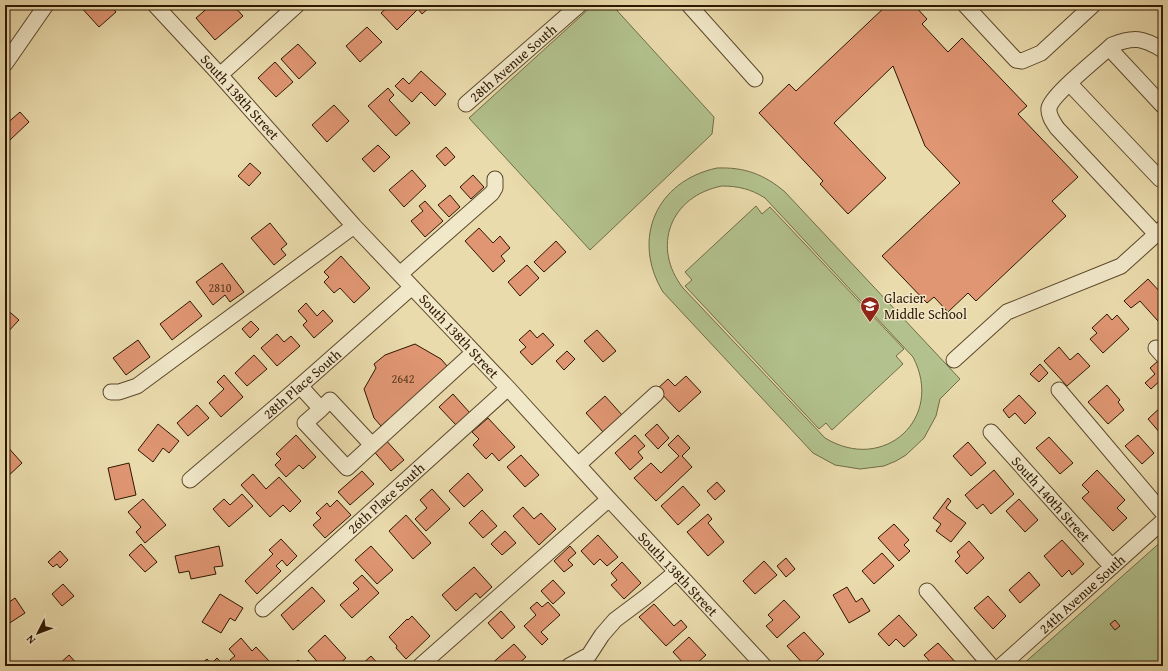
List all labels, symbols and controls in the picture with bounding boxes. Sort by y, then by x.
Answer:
street label: 28th Avenue South [465,19,561,107]
street label: South 138th Street [196,50,284,144]
house number: 2810 [208,279,232,296]
place label: Glacier Middle School [884,288,967,324]
street label: South 138th Street [415,289,504,383]
school or university icon: Glacier Middle School [859,295,881,323]
street label: 28th Place South [259,344,346,424]
house number: 2642 [391,370,415,387]
street label: South 140th Street [1007,452,1095,546]
street label: 26th Place South [343,458,429,538]
street label: South 138th Street [634,527,723,621]
street label: 24th Avenue South [1034,550,1130,638]
north arrow [18,613,58,653]
text: N [22,631,39,648]

